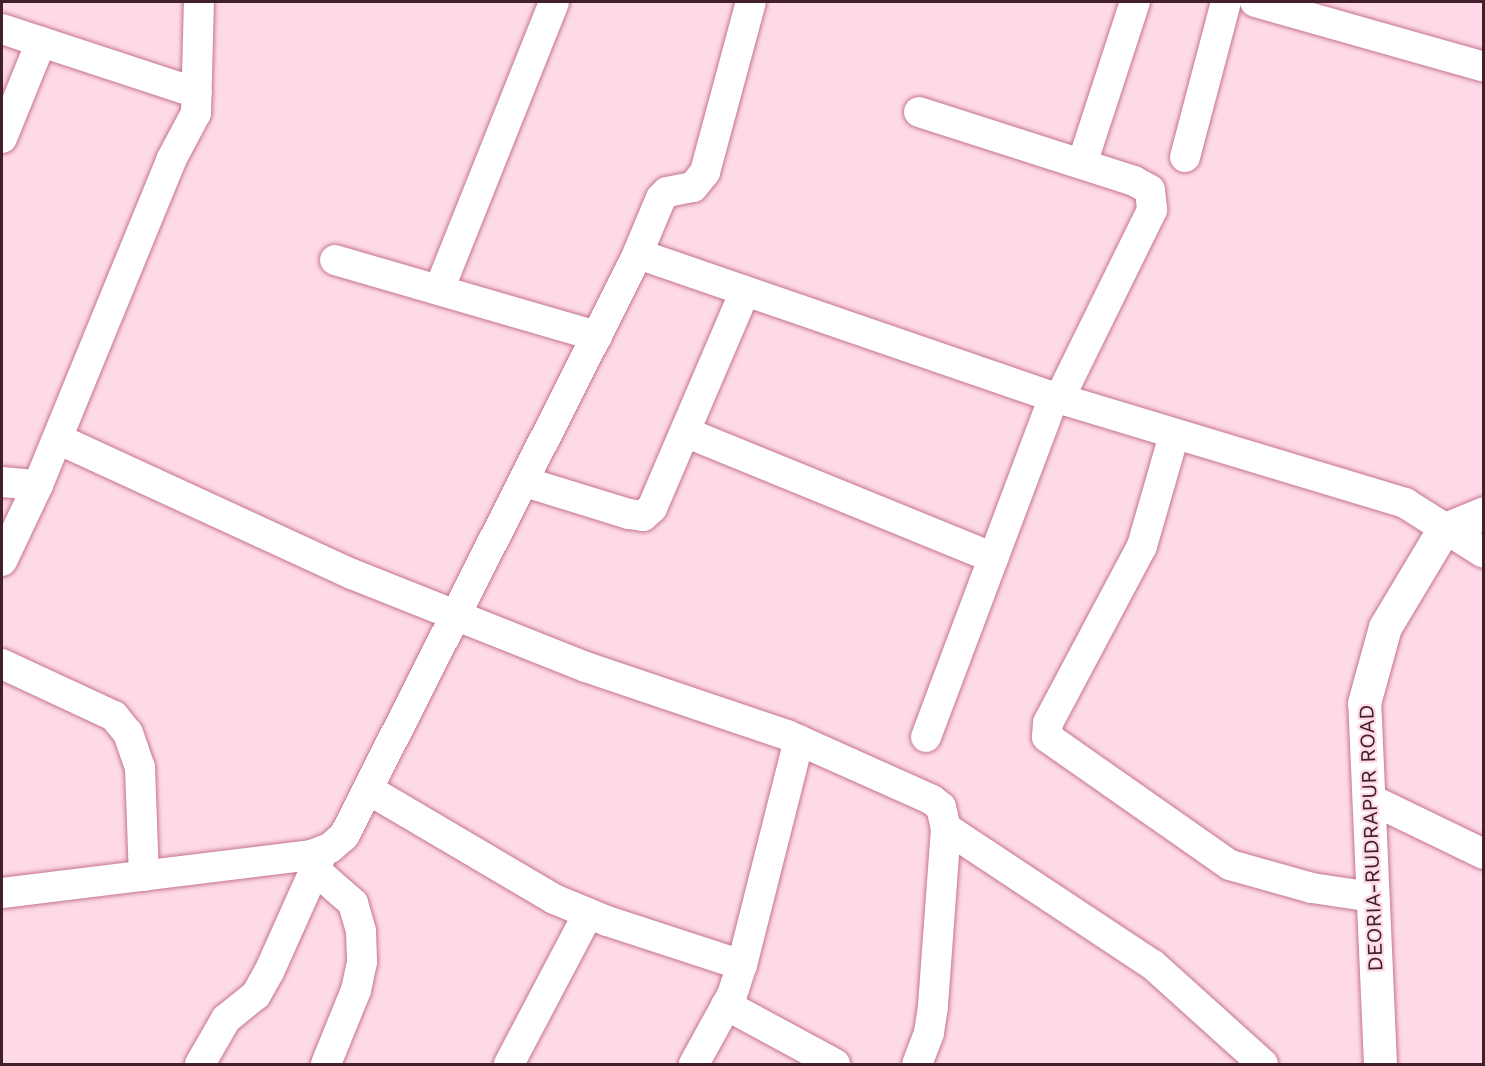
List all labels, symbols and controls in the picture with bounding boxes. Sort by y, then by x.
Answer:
street label: DEORIA-RUDRAPUR ROAD [1354,704,1388,972]

